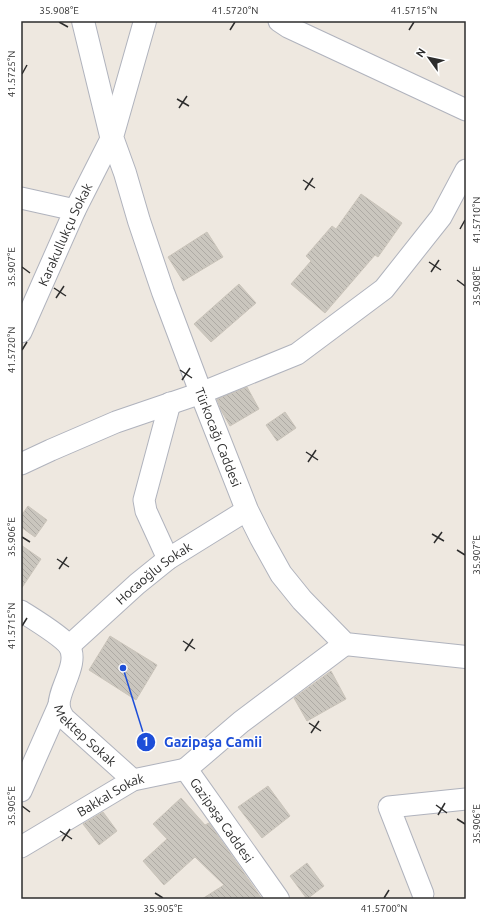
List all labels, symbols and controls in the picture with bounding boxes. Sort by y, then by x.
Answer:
text: 35.908°E [39,5,79,16]
text: 41.5720°N [212,5,258,16]
text: 41.5715°N [391,5,437,16]
north arrow [409,38,449,78]
text: N [413,46,428,59]
text: 41.5725°N [6,51,17,97]
street label: Karakullukçu Sokak [35,180,95,288]
text: 41.5710°N [471,197,482,243]
text: 35.907°E [6,247,17,287]
text: 35.908°E [471,266,482,306]
text: 41.5720°N [6,327,17,373]
street label: Türkocağı Caddesi [193,385,244,489]
text: 35.906°E [6,517,17,557]
text: 35.907°E [471,535,482,575]
street label: Hocaoğlu Sokak [113,539,195,607]
text: 41.5715°N [6,603,17,649]
street label: Mektep Sokak [52,703,119,769]
callout: Gazipaşa Camii [136,729,270,755]
text: Gazipaşa Camii [164,734,262,751]
text: 1 [143,735,149,748]
street label: Bakkal Sokak [74,771,146,819]
street label: Gazipaşa Caddesi [188,775,256,865]
text: 35.905°E [6,786,17,826]
text: 35.906°E [471,804,482,844]
text: 35.905°E [143,903,183,914]
text: 41.5700°N [361,903,407,914]

